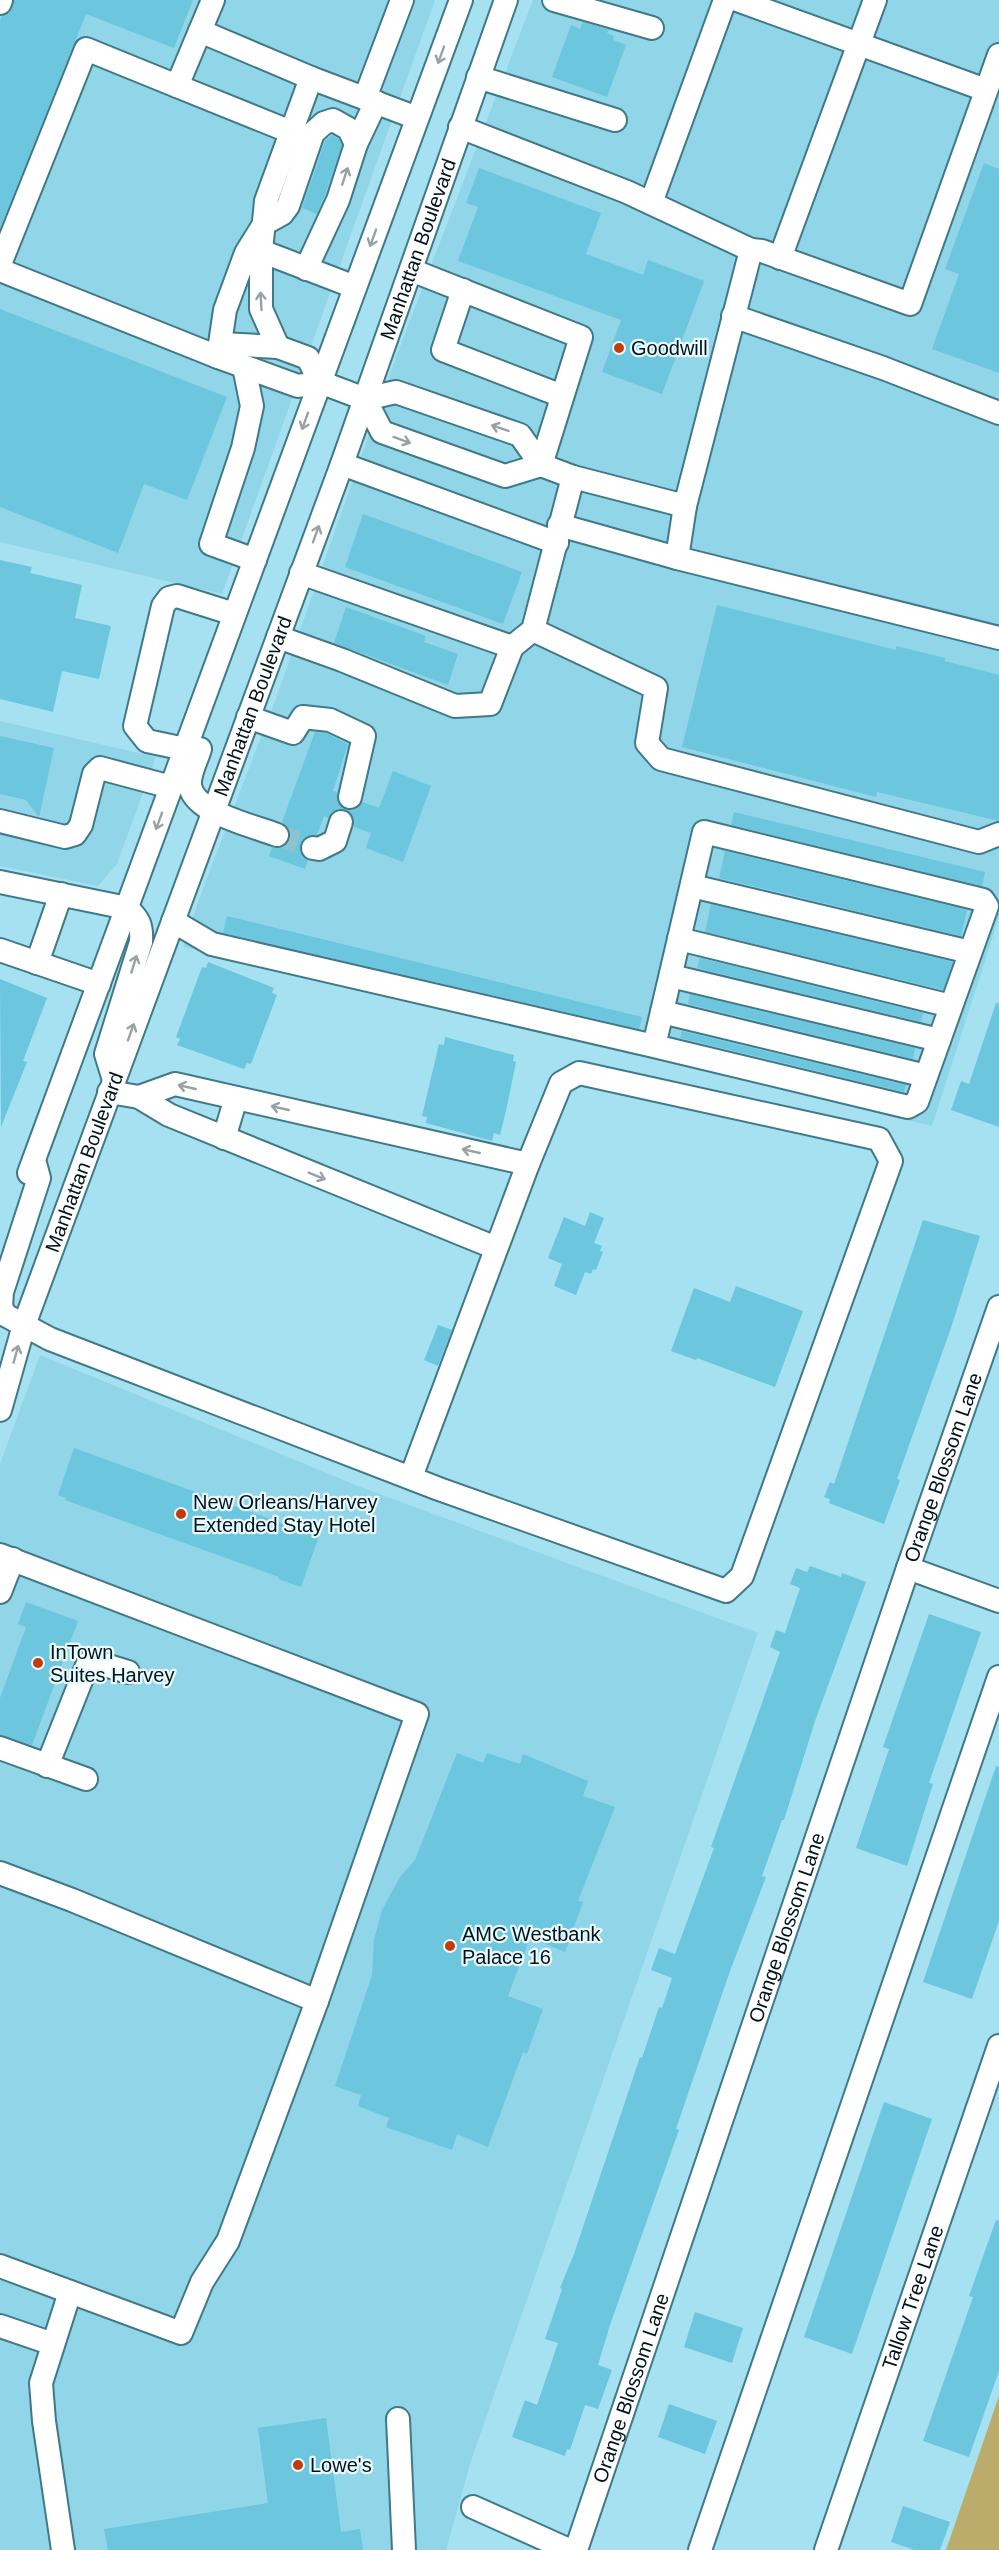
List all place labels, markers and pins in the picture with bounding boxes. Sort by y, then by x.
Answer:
place label: Goodwill [631,337,708,359]
marker: Goodwill [612,341,626,355]
place label: New Orleans/Harvey Extended Stay Hotel [193,1491,378,1536]
marker: New Orleans/Harvey Extended Stay Hotel [174,1507,188,1521]
place label: InTown Suites Harvey [50,1641,175,1686]
marker: InTown Suites Harvey [31,1656,45,1670]
place label: AMC Westbank Palace 16 [462,1923,602,1968]
marker: AMC Westbank Palace 16 [443,1939,457,1953]
place label: Lowe's [310,2454,372,2476]
marker: Lowe's [291,2458,305,2472]

